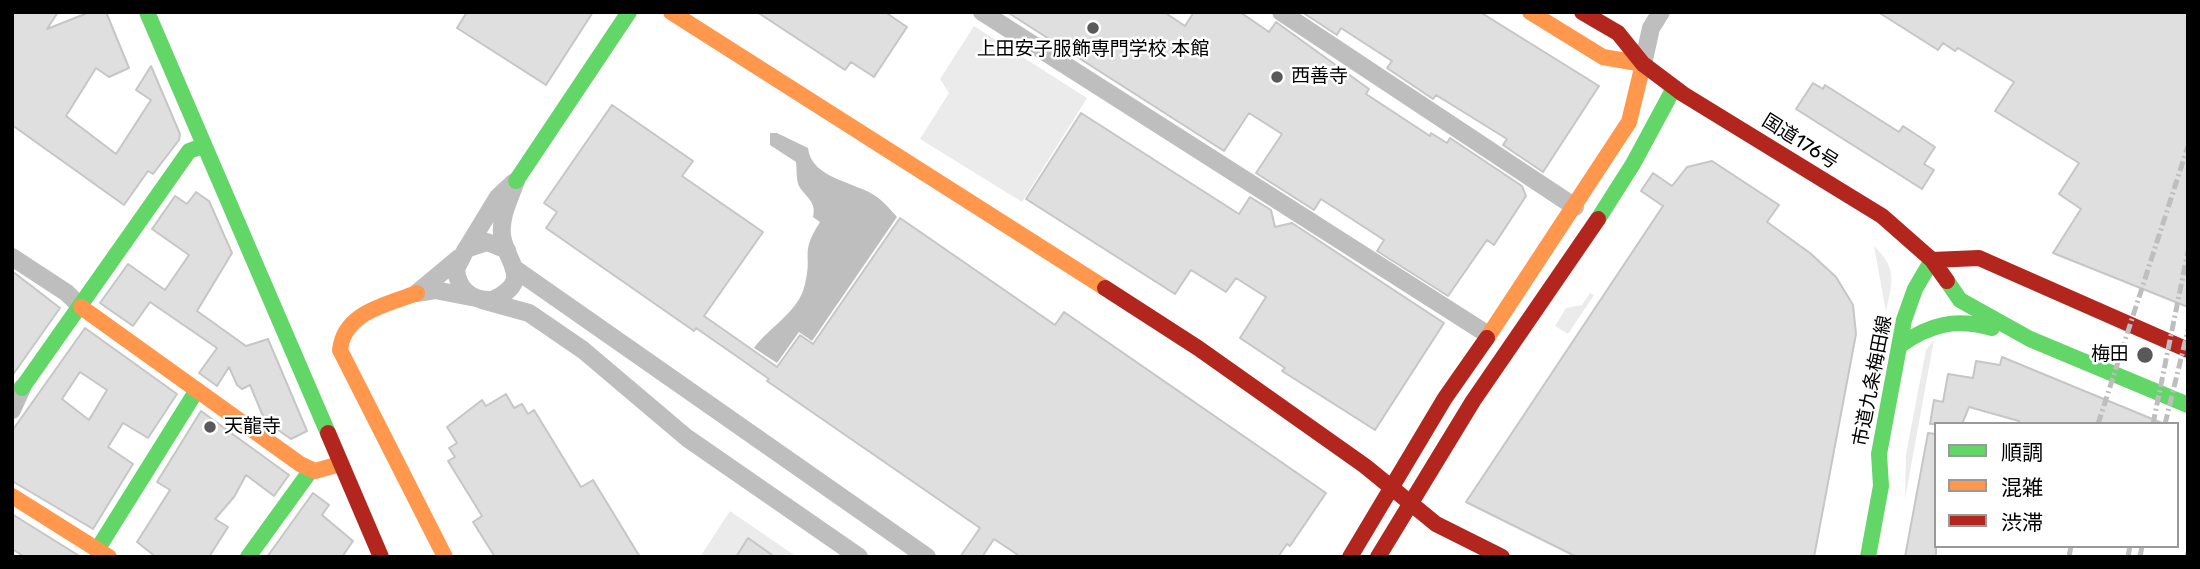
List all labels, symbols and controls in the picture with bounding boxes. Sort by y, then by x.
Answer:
marker: 上田安子服飾専門学校 本館 [1085,20,1101,36]
place label: 上田安子服飾専門学校 本館 [977,39,1209,61]
place label: 西善寺 [1291,66,1348,88]
marker: 西善寺 [1269,69,1285,85]
street label: 国道176号 [1758,110,1842,174]
street label: 市道九条梅田線 [1849,314,1897,448]
place label: 梅田 [2091,344,2129,366]
marker: 梅田 [2135,345,2155,365]
place label: 天龍寺 [224,416,281,438]
marker: 天龍寺 [202,419,218,435]
legend [1934,422,2179,548]
text: 順調 [2001,440,2043,465]
text: 混雑 [2001,475,2043,500]
text: 渋滞 [2001,510,2043,535]

